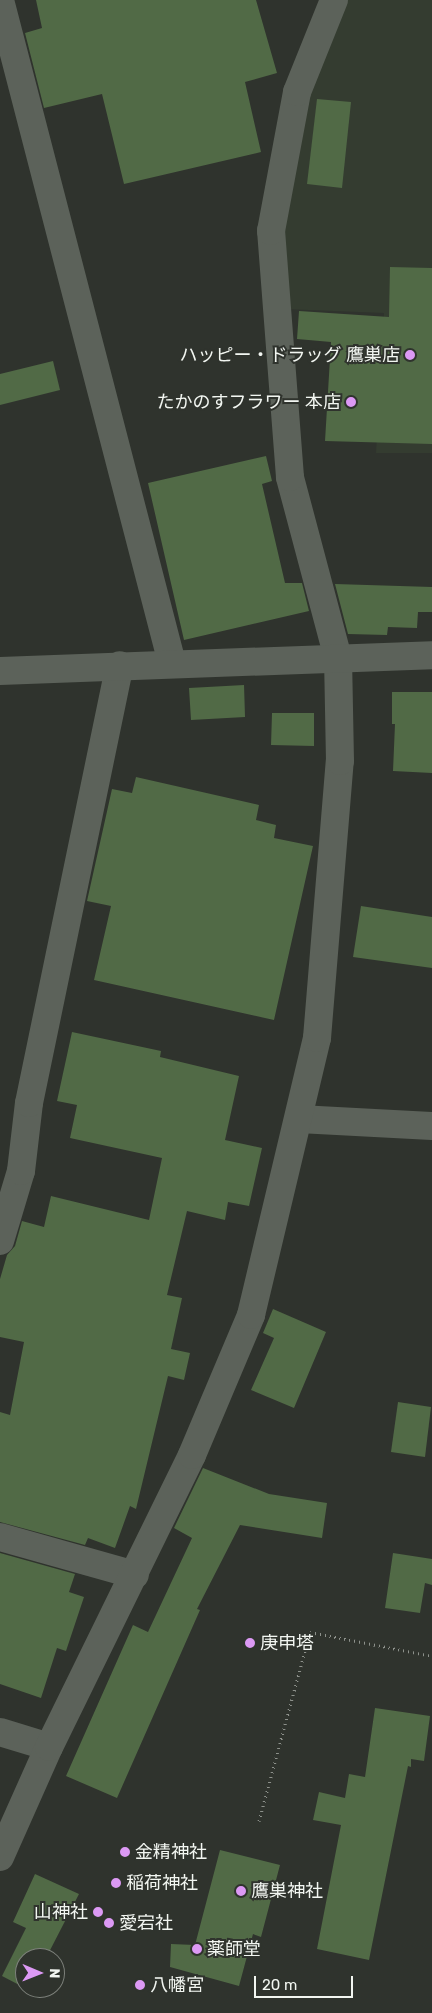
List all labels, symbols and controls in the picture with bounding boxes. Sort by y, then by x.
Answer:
place label: ハッピー・ドラッグ 鷹巣店 [180,344,400,366]
marker: ハッピー・ドラッグ 鷹巣店 [404,349,416,361]
place label: たかのすフラワー 本店 [157,391,341,413]
marker: たかのすフラワー 本店 [345,396,357,408]
place label: 庚申塔 [260,1632,314,1654]
marker: 庚申塔 [244,1637,256,1649]
place label: 金精神社 [135,1841,207,1863]
marker: 金精神社 [119,1846,131,1858]
place label: 稲荷神社 [126,1872,198,1894]
marker: 稲荷神社 [110,1877,122,1889]
place label: 鷹巣神社 [251,1880,323,1902]
marker: 鷹巣神社 [235,1885,247,1897]
place label: 山神社 [34,1901,88,1923]
marker: 山神社 [92,1906,104,1918]
place label: 愛宕社 [119,1912,173,1934]
marker: 愛宕社 [103,1917,115,1929]
place label: 薬師堂 [207,1938,261,1960]
marker: 薬師堂 [191,1943,203,1955]
north arrow [15,1948,65,1998]
scale bar [257,1966,356,1998]
text: N [46,1968,63,1978]
place label: 八幡宮 [150,1974,204,1996]
text: 20 m [262,1976,297,1994]
marker: 八幡宮 [134,1979,146,1991]

